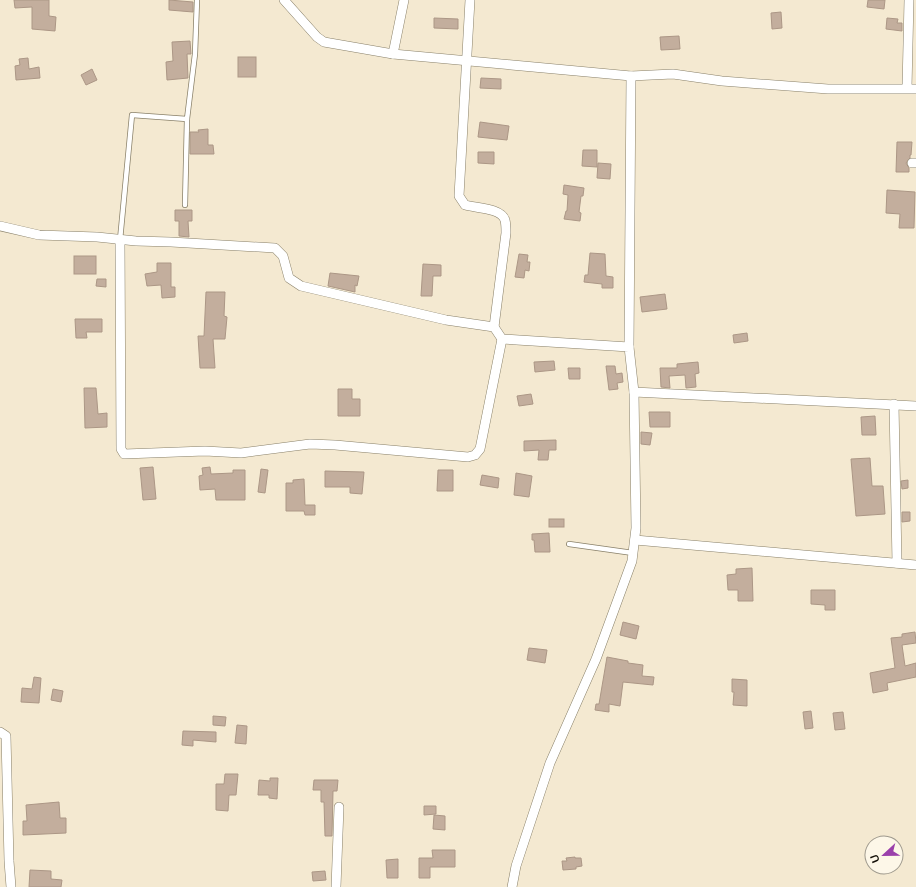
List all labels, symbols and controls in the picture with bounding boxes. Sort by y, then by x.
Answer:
north arrow [864,835,904,875]
text: U [867,852,883,865]

